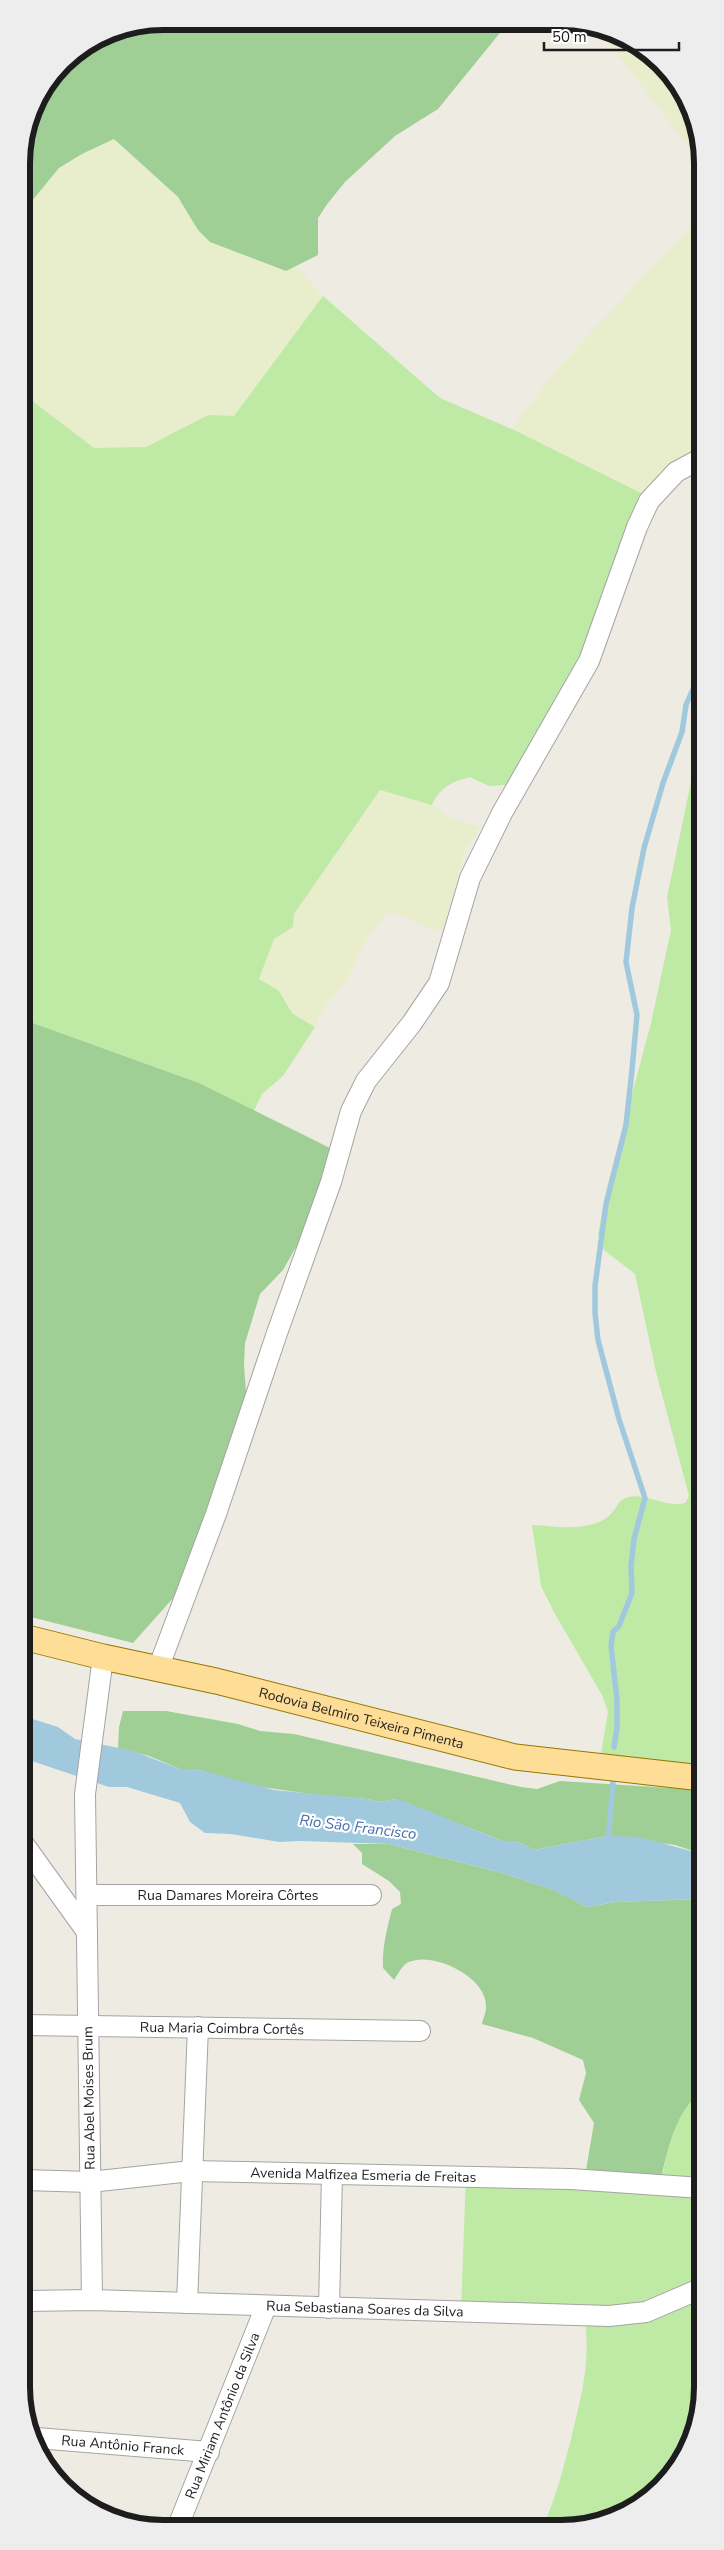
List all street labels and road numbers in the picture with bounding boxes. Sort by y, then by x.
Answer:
street label: Rodovia Belmiro Teixeira Pimenta [257,1683,466,1753]
street label: Rua Damares Moreira Côrtes [138,1886,319,1905]
street label: Rua Maria Coimbra Cortês [140,2017,305,2039]
street label: Rua Abel Moises Brum [78,2026,100,2170]
street label: Avenida Malfizea Esmeria de Freitas [250,2163,477,2187]
street label: Rua Sebastiana Soares da Silva [266,2296,464,2321]
street label: Rua Miriam Antônio da Silva [180,2329,264,2502]
street label: Rua Antônio Franck [61,2431,186,2460]

